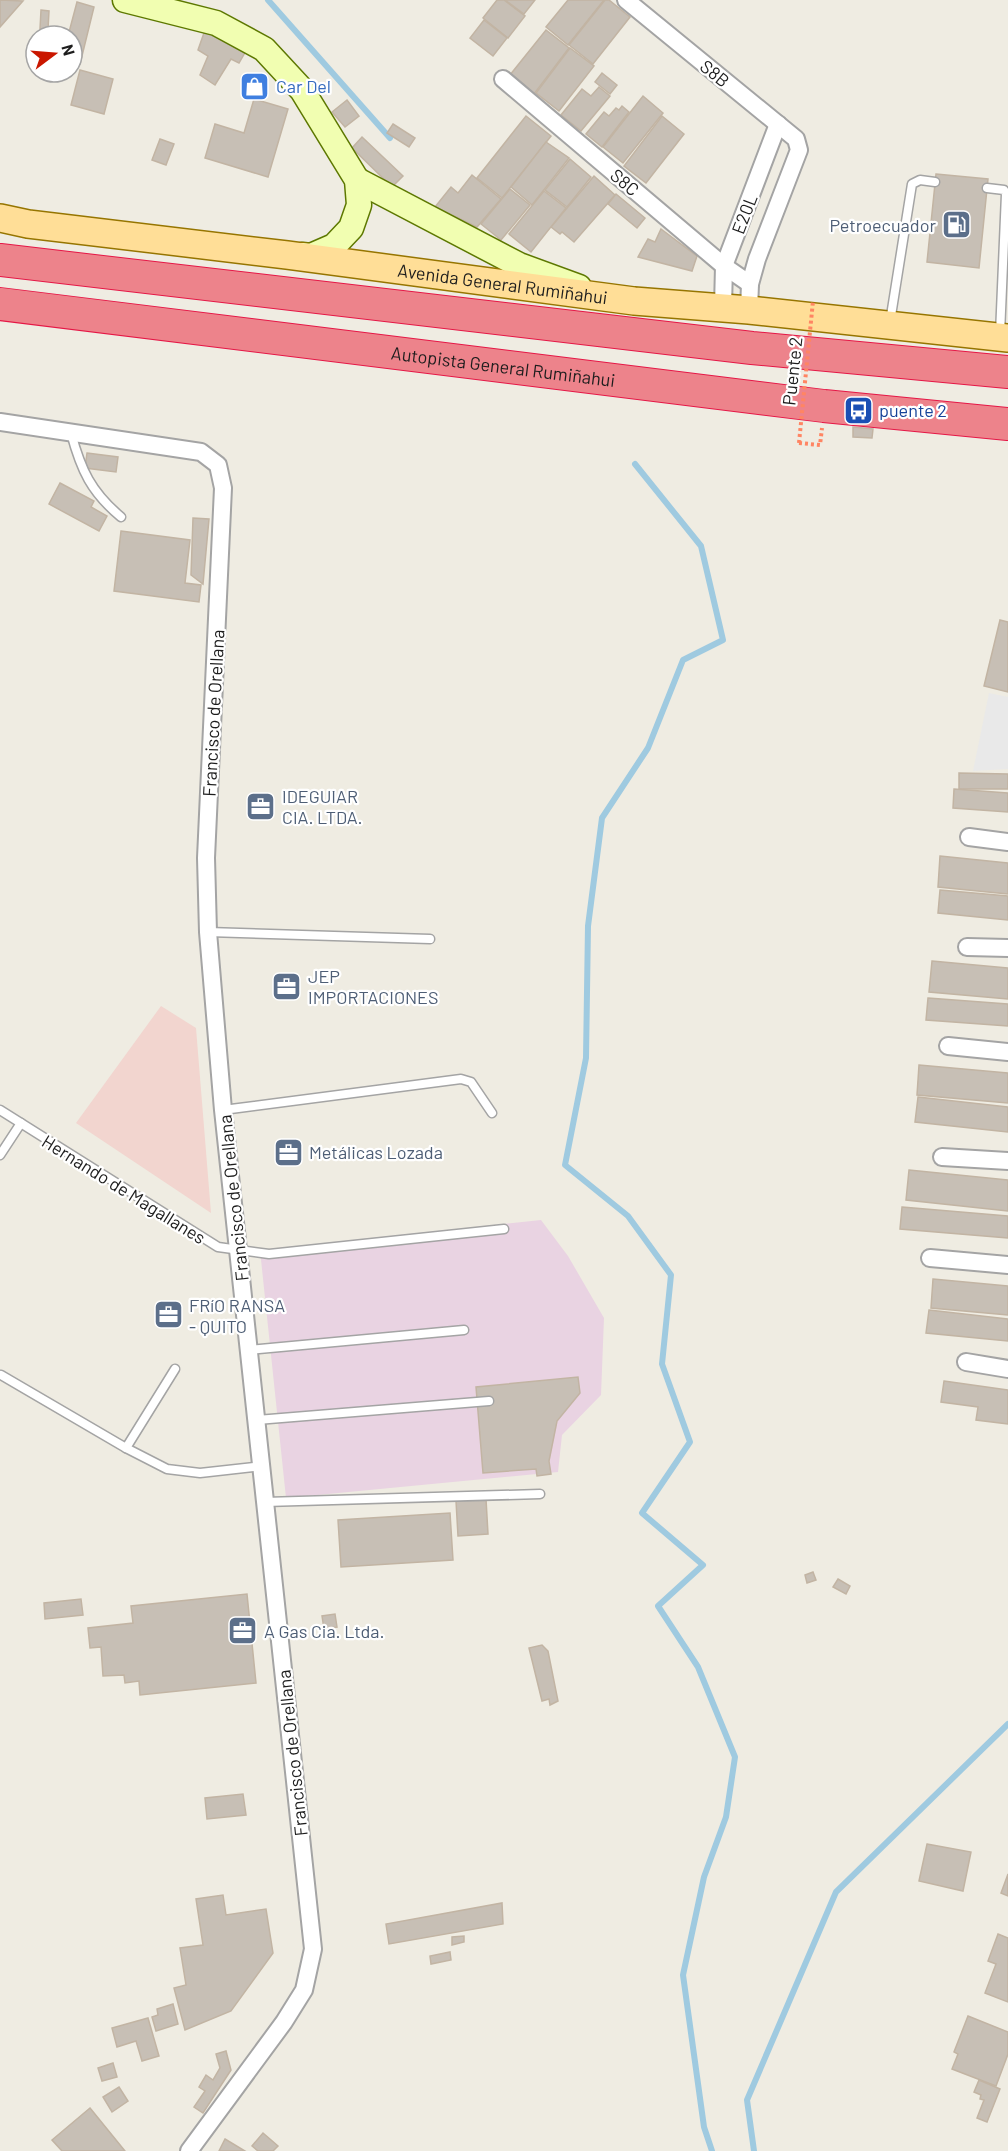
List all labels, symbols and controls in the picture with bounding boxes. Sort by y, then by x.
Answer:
north arrow [24,24,84,84]
text: N [58,42,79,57]
street label: S8B [696,55,734,91]
shop icon: Car Del [239,70,271,102]
place label: Car Del [276,75,331,97]
street label: S8C [606,164,644,200]
street label: E20L [726,191,762,237]
fuel station icon: Petroecuador [941,209,973,241]
place label: Petroecuador [829,214,936,236]
street label: Avenida General Rumiñahui [396,259,609,308]
street label: Puente 2 [777,336,807,406]
street label: Autopista General Rumiñahui [390,342,616,391]
bus stop icon: puente 2 [842,394,874,426]
place label: puente 2 [879,399,947,421]
street label: Francisco de Orellana [198,629,228,797]
place label: IDEGUIAR CIA. LTDA. [282,785,363,828]
office icon: IDEGUIAR CIA. LTDA. [245,790,277,822]
place label: JEP IMPORTACIONES [308,965,438,1008]
office icon: JEP IMPORTACIONES [271,970,303,1002]
street label: Francisco de Orellana [213,1114,253,1282]
street label: Hernando de Magallanes [38,1130,210,1248]
office icon: Metálicas Lozada [272,1136,304,1168]
place label: Metálicas Lozada [309,1141,443,1163]
place label: FRíO RANSA - QUITO [189,1294,285,1337]
office icon: FRíO RANSA - QUITO [152,1299,184,1331]
office icon: A Gas Cia. Ltda. [227,1615,259,1647]
place label: A Gas Cia. Ltda. [264,1620,385,1642]
street label: Francisco de Orellana [272,1669,312,1837]

